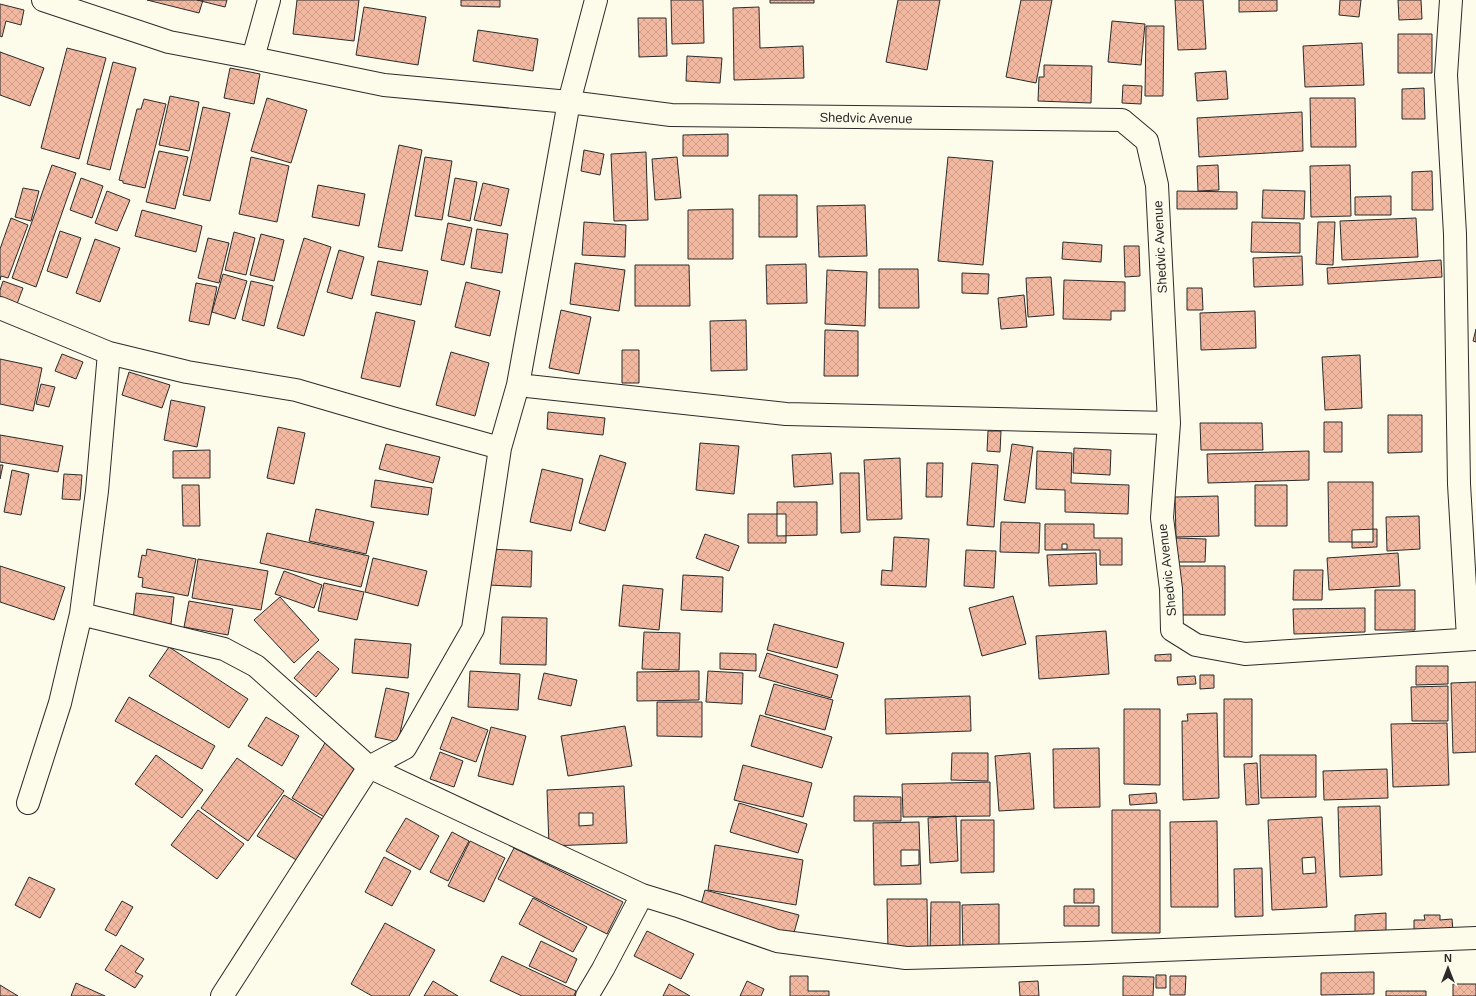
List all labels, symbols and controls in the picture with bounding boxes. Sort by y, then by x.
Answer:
street label: Shedvic Avenue [819,110,913,126]
street label: Shedvic Avenue [1150,200,1170,294]
street label: Shedvic Avenue [1155,523,1179,617]
north arrow [1428,948,1468,988]
text: N [1444,952,1452,964]

